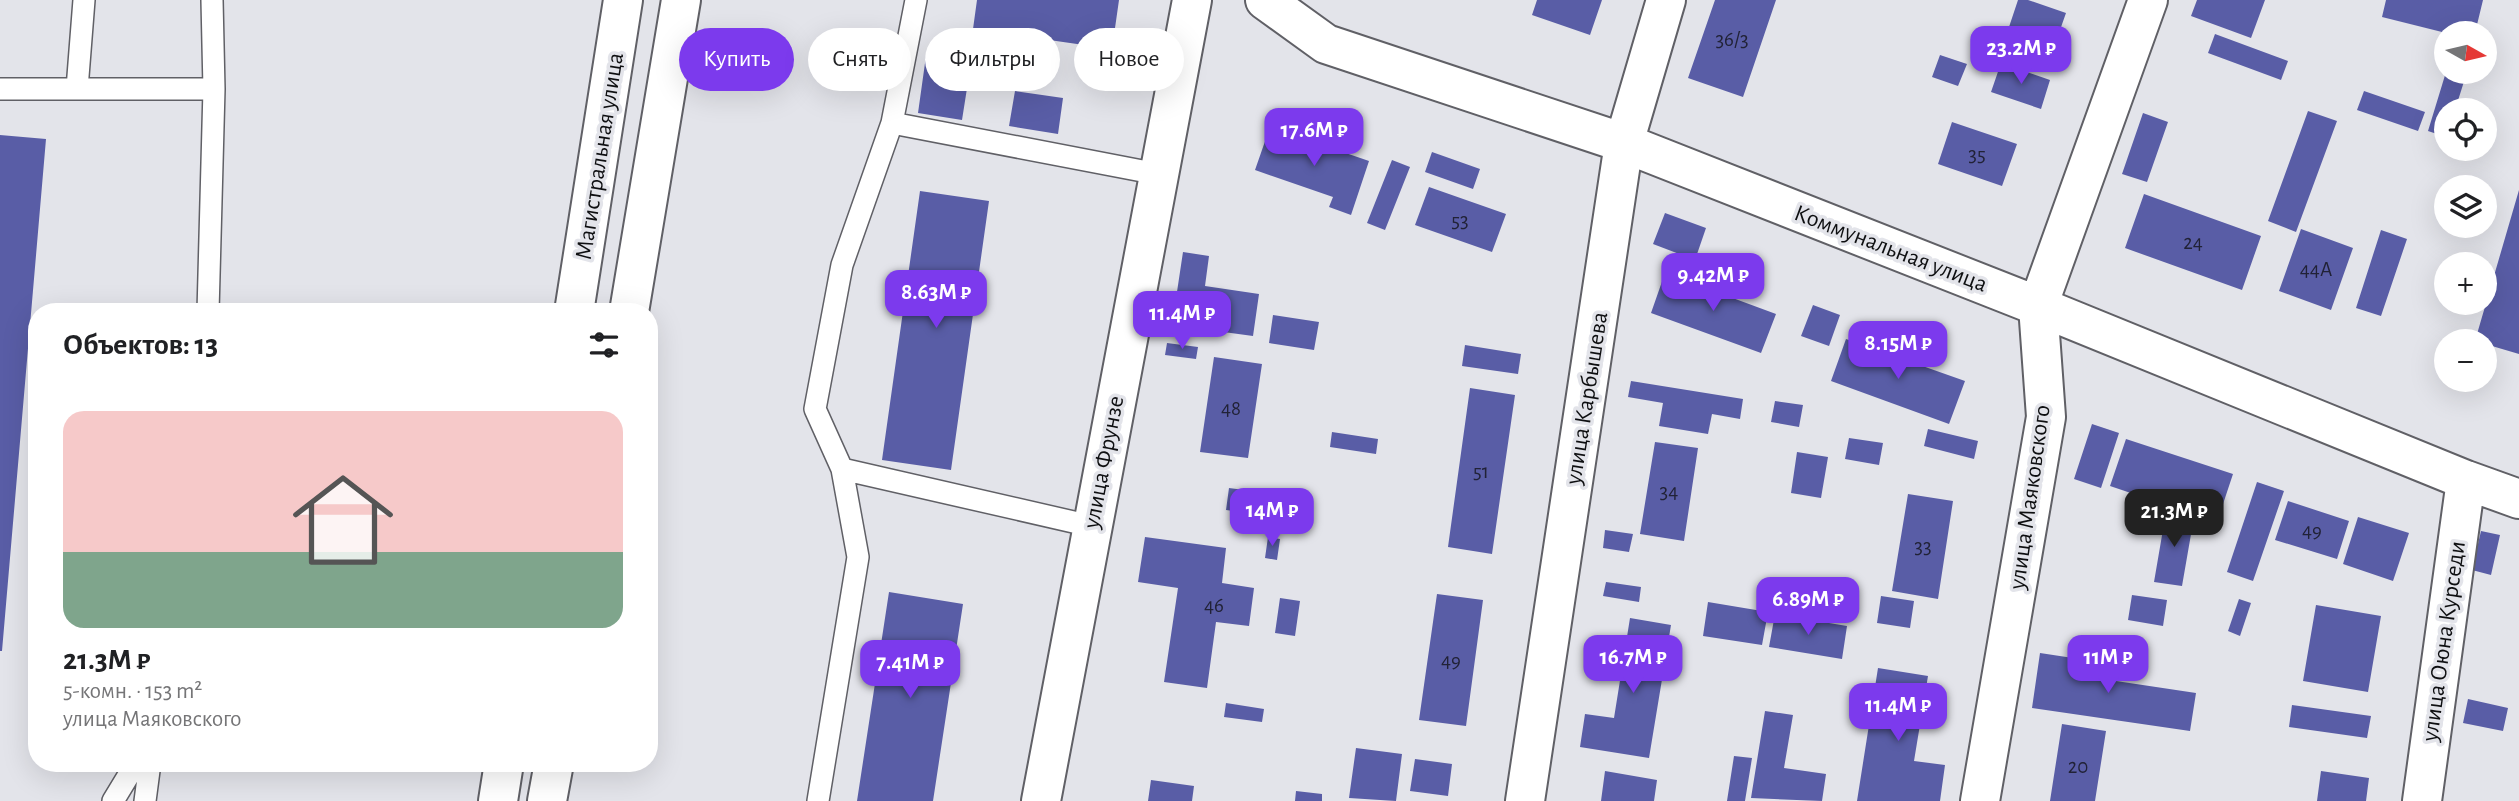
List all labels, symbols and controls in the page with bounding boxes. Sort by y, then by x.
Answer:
north arrow [2434,21,2497,84]
map controls [2434,21,2497,392]
pin: 23.2M ₽ [1956,27,2086,86]
chip: Купить [679,28,794,91]
chip: Снять [808,28,911,91]
chip: Фильтры [925,28,1060,91]
chip: Новое [1074,28,1184,91]
house number: 36/3 [1715,29,1749,50]
text: 23.2M ₽ [1986,37,2056,60]
street label: Магистральная улица [572,51,628,261]
button: locate [2434,98,2497,161]
pin: 17.6M ₽ [1249,108,1379,168]
text: 17.6M ₽ [1280,119,1348,142]
house number: 35 [1968,144,1986,165]
button: layers [2434,175,2497,238]
street label: Коммунальная улица [1791,201,1990,297]
house number: 53 [1451,210,1469,231]
house number: 24 [2183,232,2203,253]
button: + [2434,252,2497,315]
pin: 9.42M ₽ [1648,254,1778,313]
house number: 44А [2300,259,2332,280]
text: 9.42M ₽ [1677,264,1749,287]
pin: 8.63M ₽ [871,270,1001,330]
text: 8.63M ₽ [901,281,971,304]
pin: 11.4M ₽ [1117,292,1247,351]
text: 11.4M ₽ [1149,302,1215,325]
street label: улица Карбышева [1561,310,1612,487]
pin: 8.15M ₽ [1833,322,1963,381]
icon: filters [585,326,623,364]
button: − [2434,329,2497,392]
text: Объектов: 13 [63,330,218,360]
text: 8.15M ₽ [1864,332,1932,355]
street label: улица Фрунзе [1079,394,1129,531]
house number: 48 [1221,398,1241,419]
street label: улица Маяковского [2005,403,2055,592]
icon: home [280,457,406,583]
house number: 51 [1473,461,1489,482]
house number: 34 [1660,481,1678,502]
pin: 14M ₽ [1223,489,1321,548]
pin: 21.3M ₽ [2109,490,2239,549]
text: 14M ₽ [1246,499,1298,522]
text: 21.3M ₽ [2141,500,2207,523]
house number: 49 [2302,520,2322,541]
house number: 33 [1914,536,1932,557]
street label: улица Оюна Курседи [2418,539,2470,744]
pin: 6.89M ₽ [1743,578,1873,637]
text: 6.89M ₽ [1772,588,1844,611]
house number: 46 [1204,595,1224,616]
pin: 16.7M ₽ [1568,636,1698,695]
pin: 11M ₽ [2059,636,2157,695]
pin: 7.41M ₽ [845,640,975,700]
text: 21.3M ₽ [63,645,150,675]
text: 16.7M ₽ [1599,646,1667,669]
text: 11M ₽ [2083,646,2133,669]
house number: 49 [1441,650,1461,671]
text: 7.41M ₽ [876,651,944,674]
text: 5-комн. · 153 m² [63,680,202,703]
pin: 11.4M ₽ [1833,684,1963,743]
text: 11.4M ₽ [1865,694,1931,717]
text: улица Маяковского [63,708,242,731]
house number: 20 [2068,756,2088,777]

